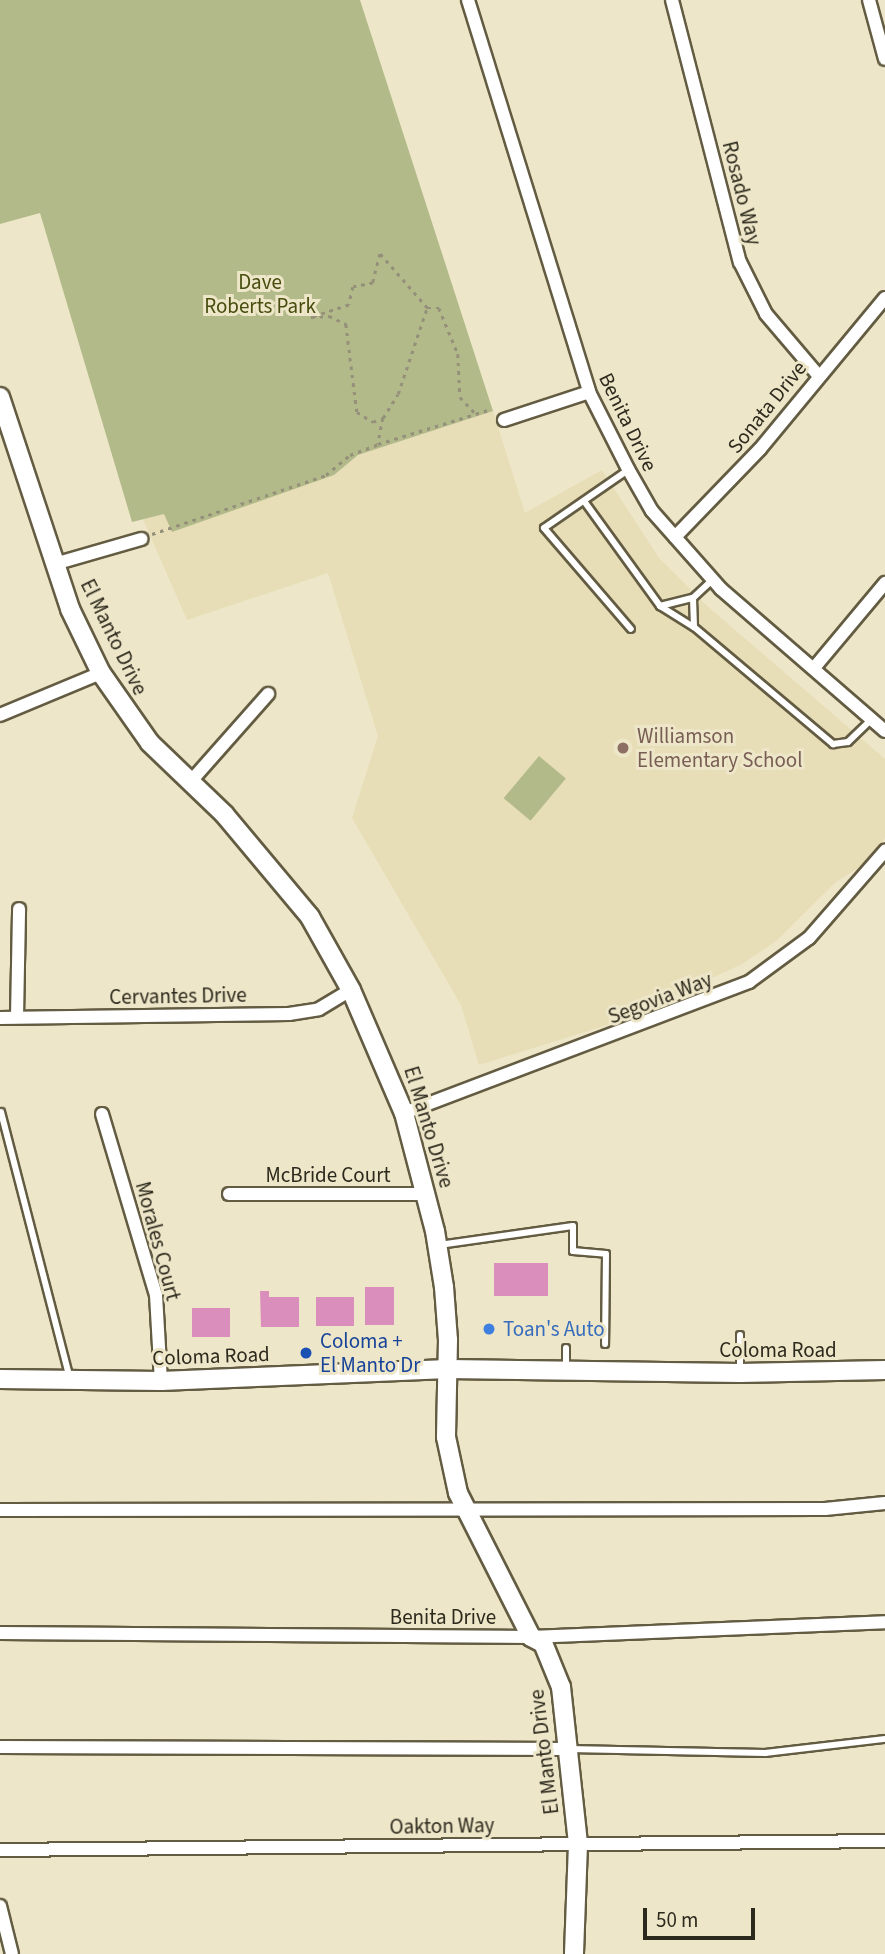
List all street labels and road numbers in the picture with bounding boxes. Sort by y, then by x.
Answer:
street label: Rosado Way [717,138,767,248]
street label: Sonata Drive [722,356,812,458]
street label: Benita Drive [593,369,663,475]
street label: El Manto Drive [75,575,153,699]
street label: Segovia Way [604,967,716,1029]
street label: Cervantes Drive [109,982,247,1010]
street label: El Manto Drive [399,1063,459,1191]
street label: McBride Court [265,1162,391,1188]
street label: Morales Court [130,1179,186,1303]
street label: Coloma Road [719,1337,837,1363]
street label: Coloma Road [152,1341,270,1371]
street label: Benita Drive [390,1604,496,1630]
street label: El Manto Drive [524,1688,564,1816]
street label: Oakton Way [389,1812,495,1840]

